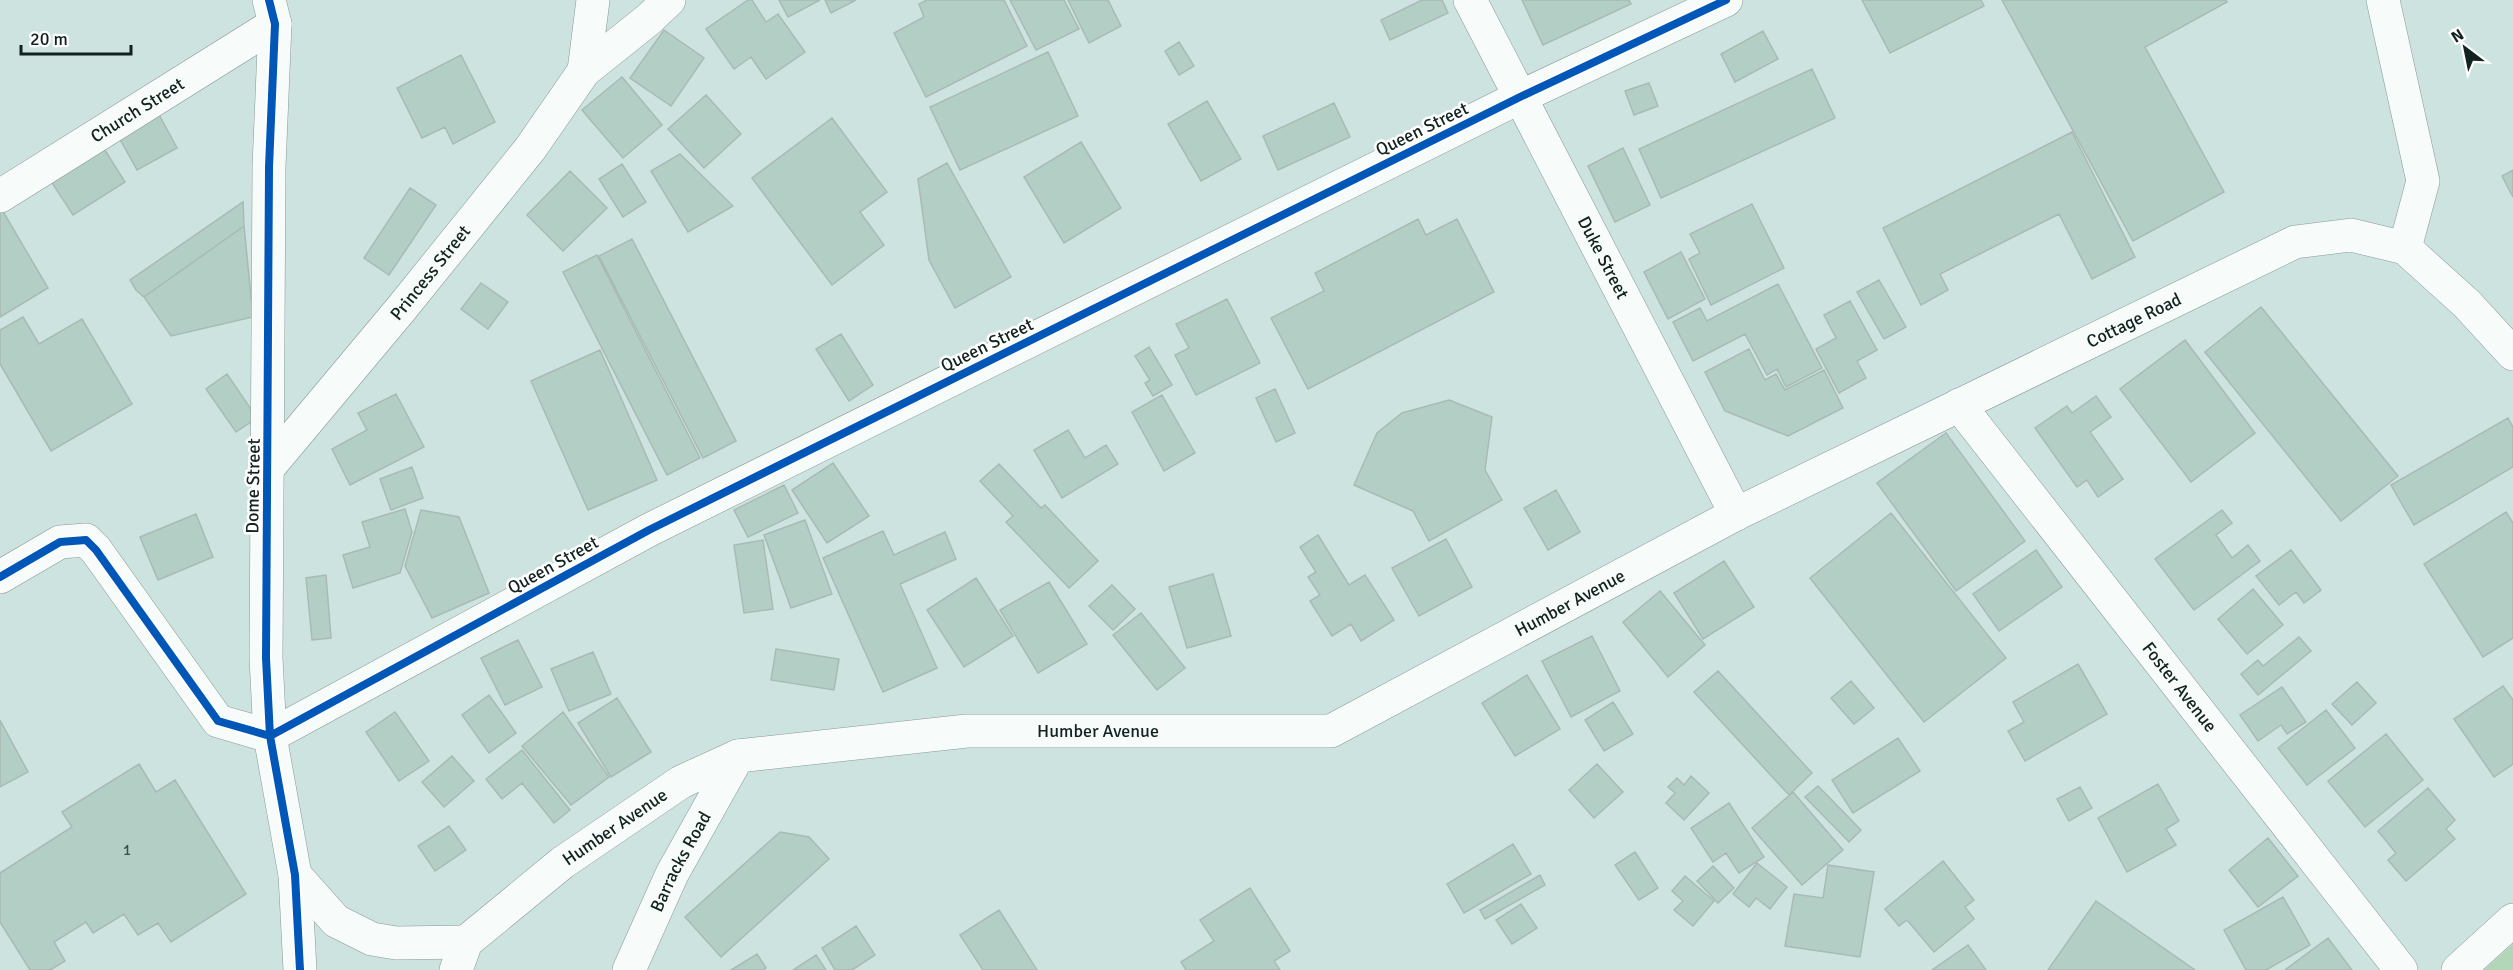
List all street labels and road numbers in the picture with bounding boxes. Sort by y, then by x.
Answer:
street label: Church Street [87,73,188,148]
street label: Queen Street [1372,97,1472,161]
street label: Duke Street [1573,212,1634,303]
street label: Princess Street [385,221,475,325]
street label: Cottage Road [2083,288,2185,353]
street label: Queen Street [937,313,1037,377]
street label: Dome Street [241,438,265,534]
street label: Queen Street [504,531,602,599]
street label: Humber Avenue [1511,565,1629,641]
street label: Foster Avenue [2138,638,2222,736]
street label: Humber Avenue [1037,720,1159,742]
street label: Humber Avenue [558,784,671,870]
street label: Barracks Road [645,808,716,915]

